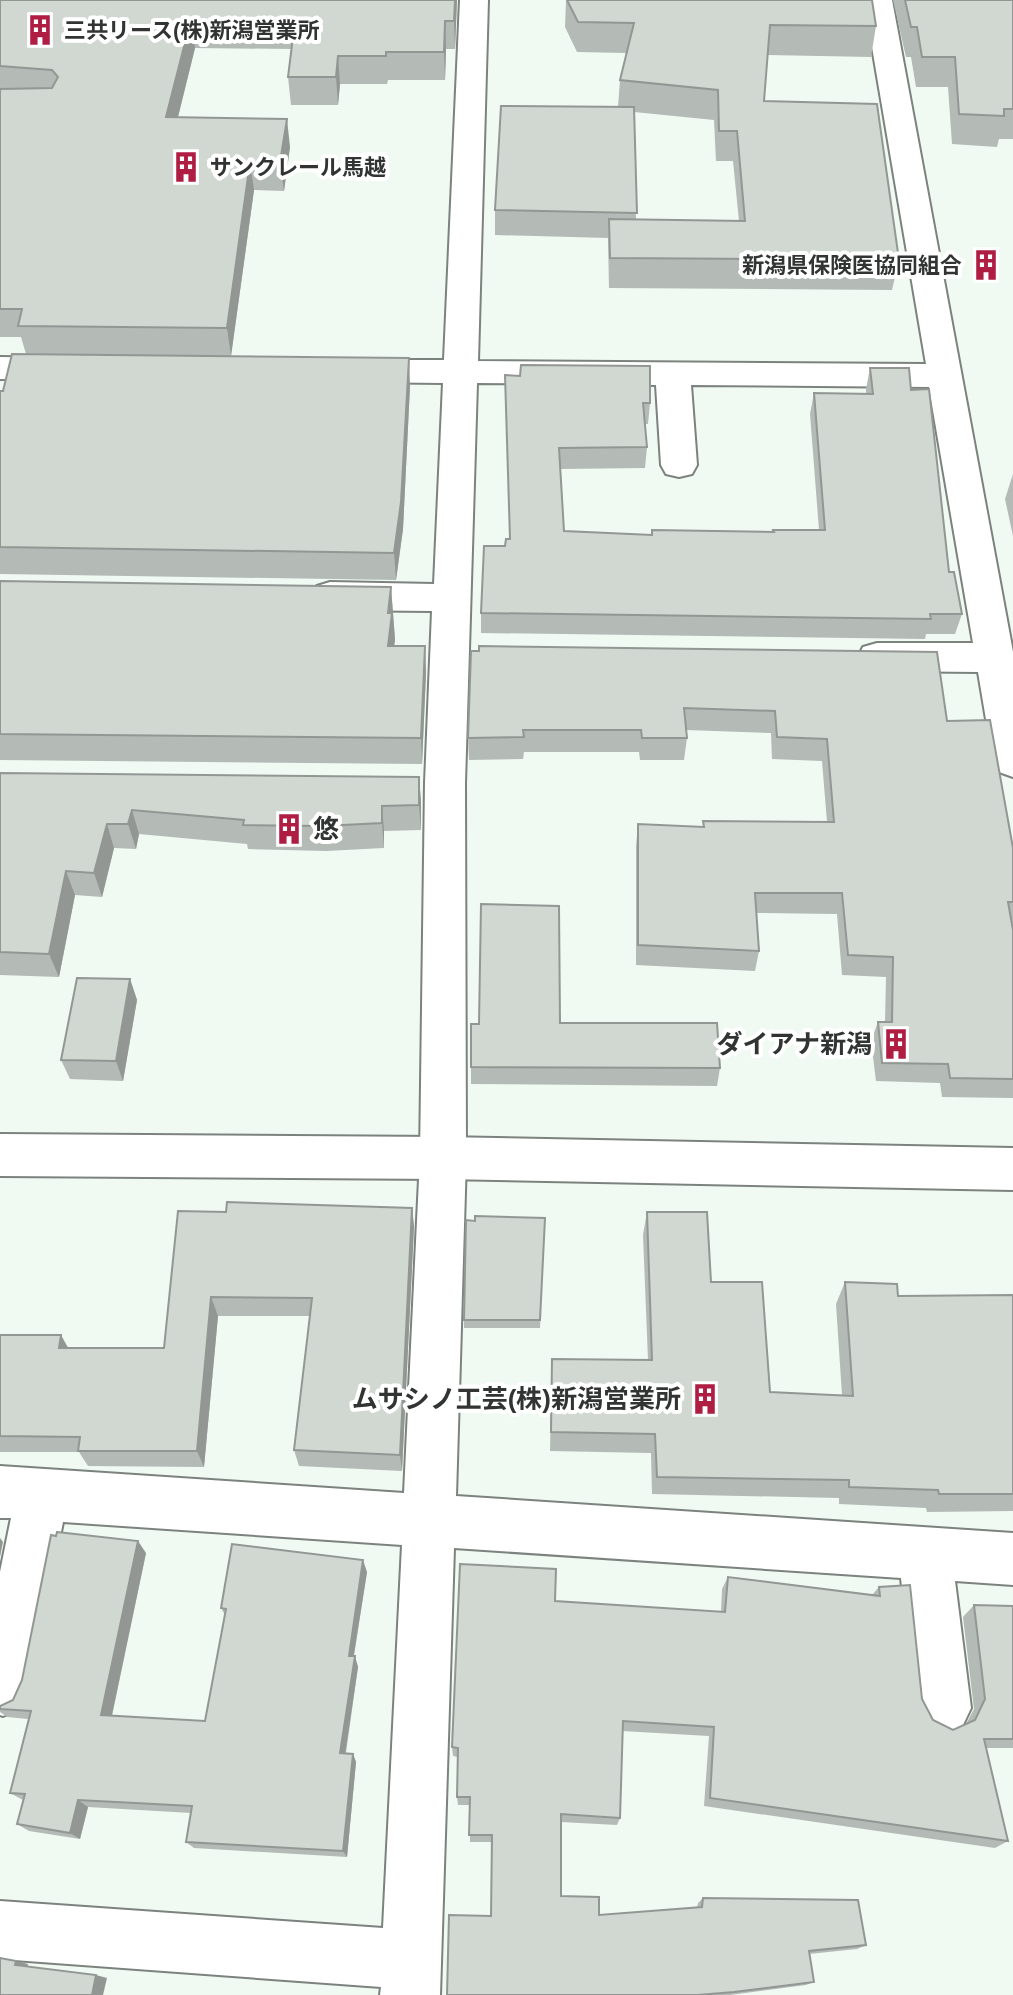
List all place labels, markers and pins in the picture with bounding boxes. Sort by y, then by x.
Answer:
building icon: 三共リース(株)新潟営業所 [23,13,57,47]
place label: 三共リース(株)新潟営業所 [64,18,320,43]
building icon: サンクレール馬越 [169,150,203,184]
place label: サンクレール馬越 [210,155,386,180]
building icon: 新潟県保険医協同組合 [969,248,1003,282]
place label: 新潟県保険医協同組合 [742,253,962,278]
building icon: 悠 [272,812,306,846]
place label: 悠 [313,814,339,844]
building icon: ダイアナ新潟 [879,1027,913,1061]
place label: ダイアナ新潟 [717,1029,872,1059]
building icon: ムサシノ工芸(株)新潟営業所 [688,1382,722,1416]
place label: ムサシノ工芸(株)新潟営業所 [352,1384,681,1414]

